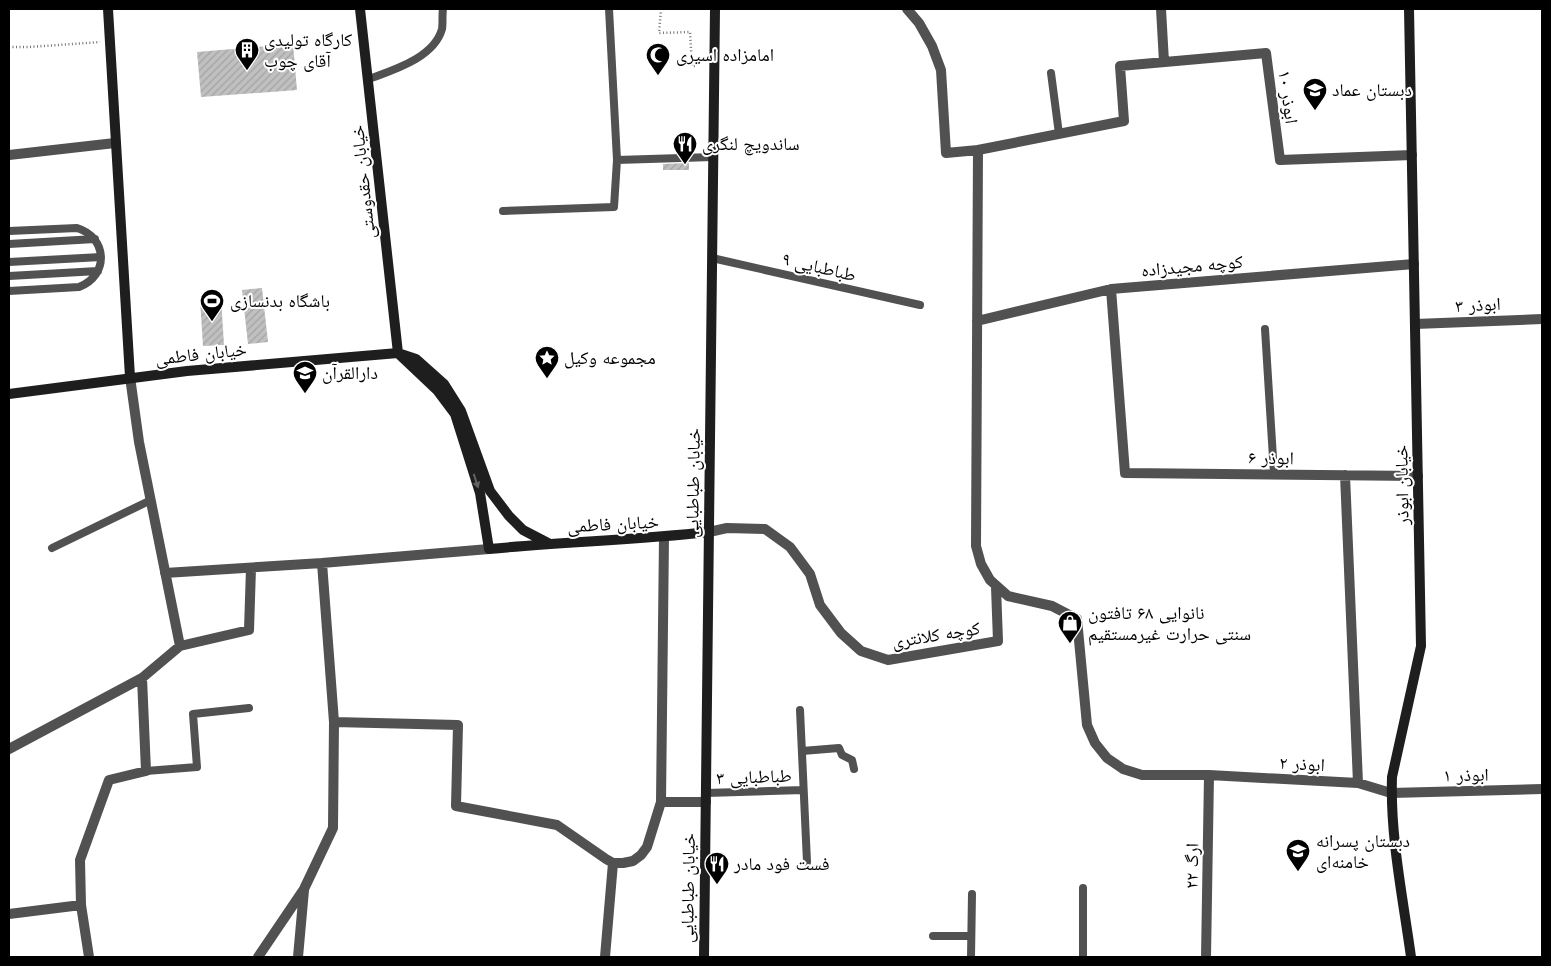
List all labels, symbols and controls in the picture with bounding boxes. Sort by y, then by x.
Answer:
place label: کارگاه تولیدی آقای چوب [264,27,353,74]
building icon: کارگاه تولیدی آقای چوب [234,37,260,71]
mosque icon: امامزاده اسیری [645,42,671,76]
place label: امامزاده اسیری [676,42,774,68]
street label: ابوذر ۱۰ [1271,69,1305,125]
school or university icon: دبستان عماد [1302,77,1328,111]
place label: دبستان عماد [1332,77,1412,103]
street label: خیابان حقدوستی [344,124,382,240]
restaurant icon: ساندویچ لنگری [672,131,698,165]
place label: ساندویچ لنگری [702,131,800,157]
street label: طباطبایی ۹ [779,246,859,288]
street label: کوچه مجیدزاده [1140,249,1245,283]
sports icon: باشگاه بدنسازی [199,288,225,322]
place label: باشگاه بدنسازی [230,288,330,314]
street label: ابوذر ۳ [1455,291,1501,319]
street label: خیابان فاطمی [154,336,248,372]
place icon: مجموعه وکیل [534,345,560,379]
place label: مجموعه وکیل [564,345,656,371]
school or university icon: دارالقرآن [292,360,318,394]
place label: دارالقرآن [322,360,378,386]
street label: خیابان طباطبایی [679,428,707,538]
street label: ابوذر ۶ [1248,445,1294,471]
street label: خیابان ابوذر [1388,445,1416,526]
one-way arrow [473,473,481,488]
street label: خیابان فاطمی [567,509,659,539]
place label: نانوایی ۶۸ تافتون سنتی حرارت غیرمستقیم [1088,600,1251,647]
shop icon: نانوایی ۶۸ تافتون سنتی حرارت غیرمستقیم [1057,610,1083,644]
street label: کوچه کلانتری [890,615,983,655]
street label: ابوذر ۲ [1279,750,1325,778]
street label: ابوذر ۱ [1443,762,1489,788]
street label: طباطبایی ۳ [716,763,792,791]
place label: دبستان پسرانه خامنه‌ای [1316,828,1410,875]
street label: خیابان طباطبایی [674,833,702,943]
school or university icon: دبستان پسرانه خامنه‌ای [1285,838,1311,872]
street label: ارگ ۲۲ [1179,843,1205,889]
restaurant icon: فست فود مادر [704,851,730,885]
place label: فست فود مادر [733,851,830,877]

